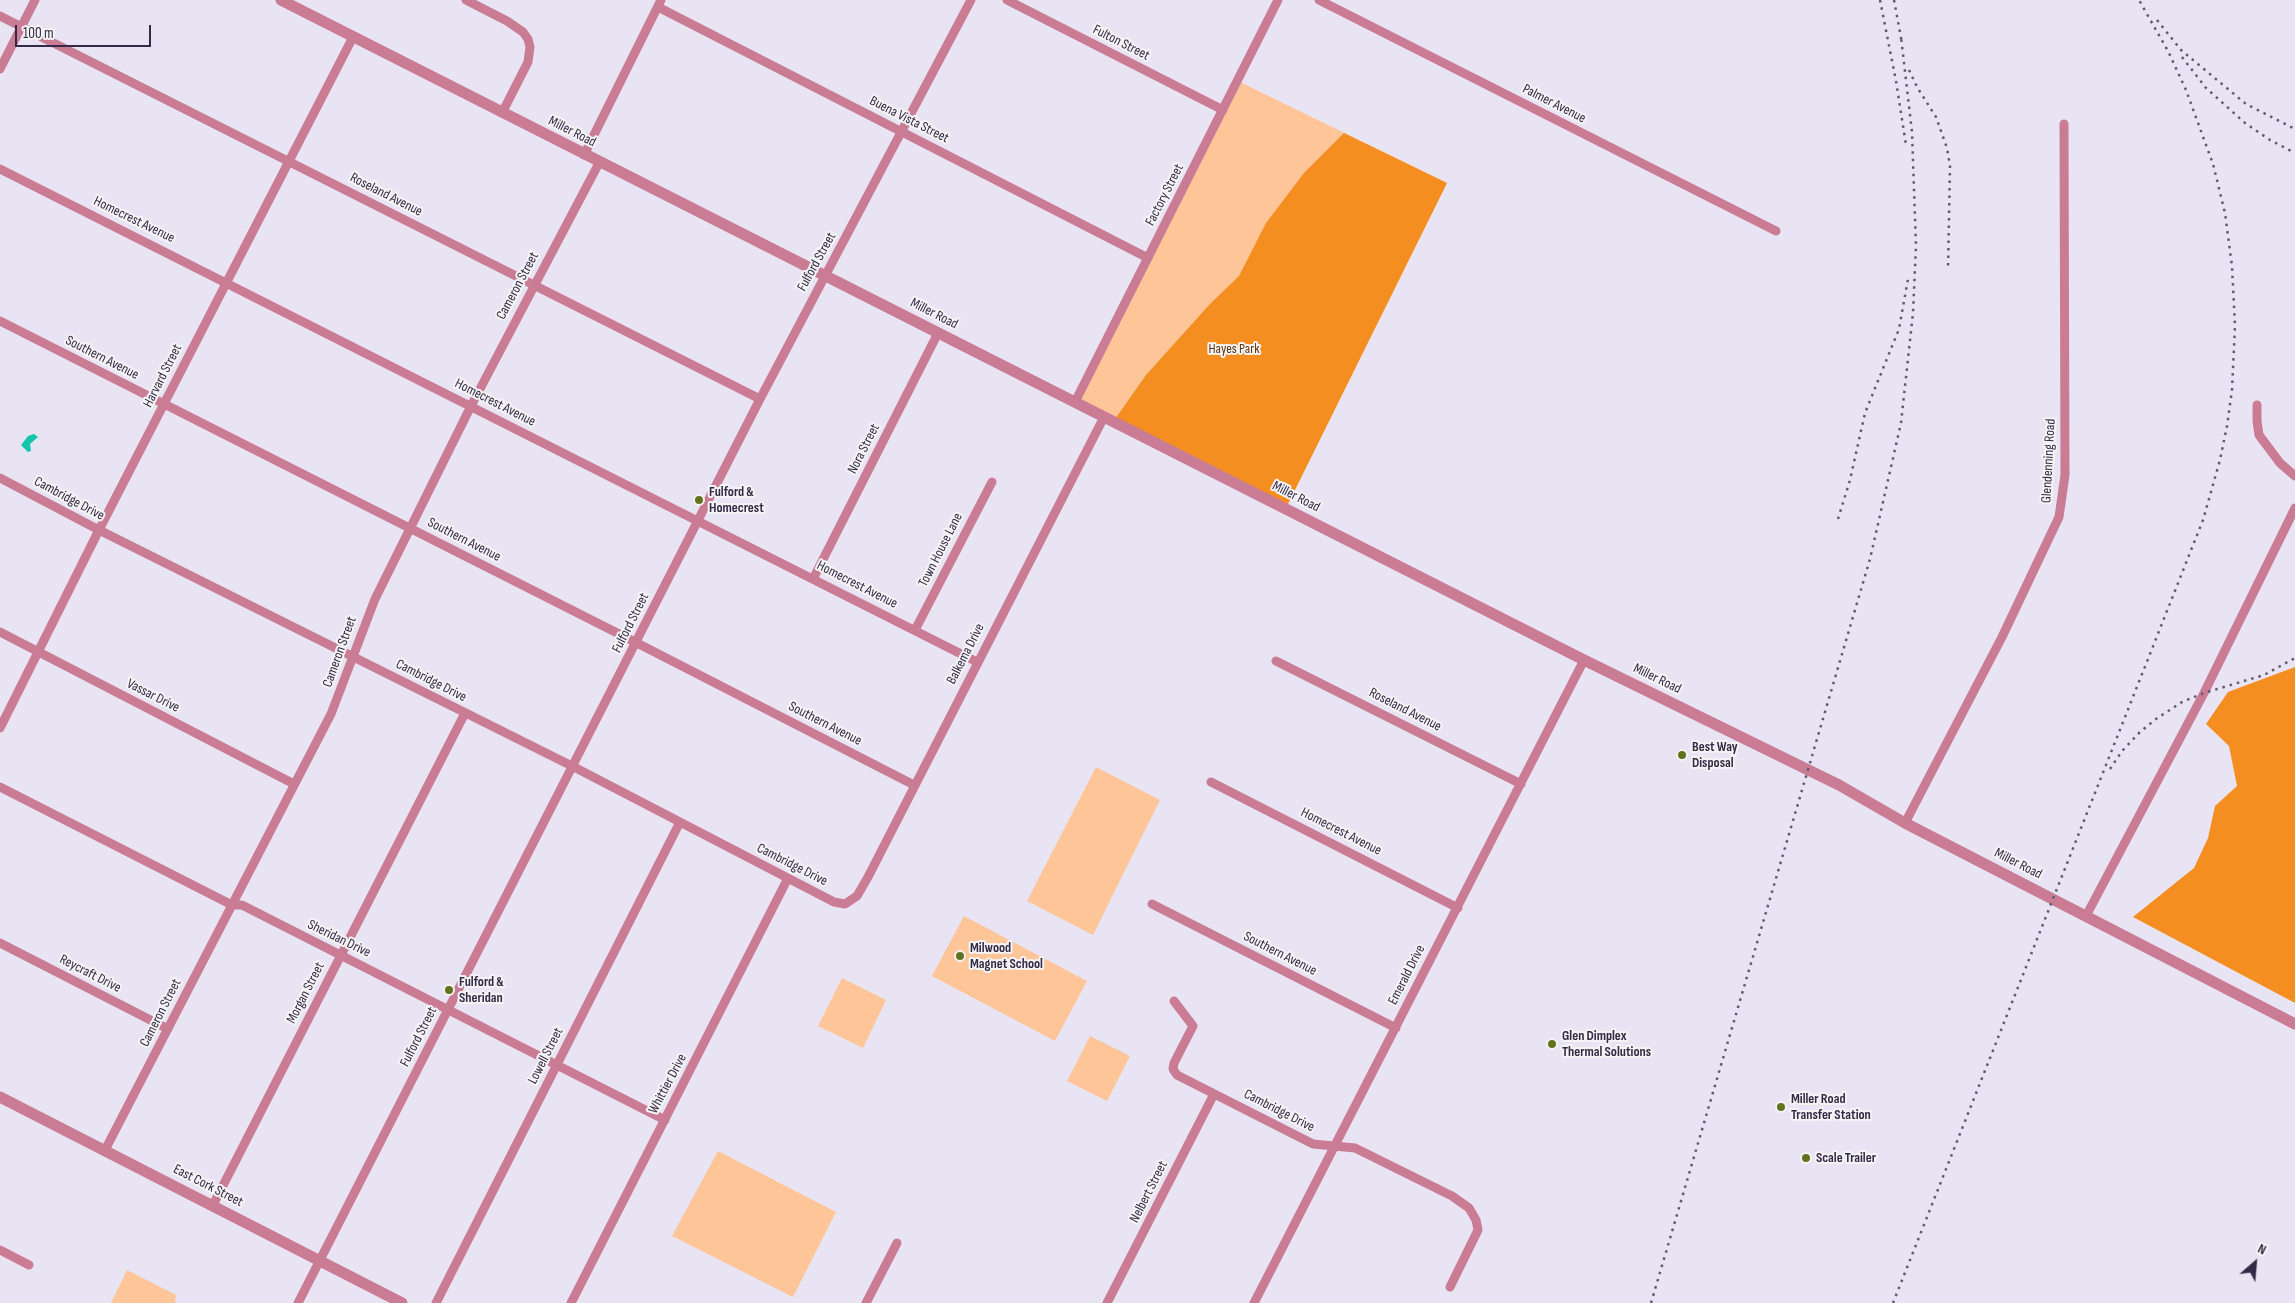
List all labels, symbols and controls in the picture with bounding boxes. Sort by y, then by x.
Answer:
scale bar [18,15,154,47]
street label: Fulton Street [1090,22,1152,64]
text: 100 m [23,24,54,43]
street label: Palmer Avenue [1520,81,1588,127]
street label: Buena Vista Street [867,93,951,147]
street label: Miller Road [545,113,599,151]
street label: Factory Street [1142,161,1188,229]
street label: Roseland Avenue [347,170,425,220]
street label: Homecrest Avenue [91,193,177,247]
street label: Fulford Street [794,230,840,294]
street label: Cameron Street [493,249,543,323]
street label: Miller Road [907,295,961,333]
street label: Southern Avenue [63,332,141,384]
park label: Hayes Park [1208,341,1260,357]
street label: Harvard Street [140,342,186,410]
street label: Homecrest Avenue [452,375,538,431]
street label: Glendenning Road [2038,418,2060,504]
street label: Nora Street [844,421,884,477]
street label: Cambridge Drive [31,474,107,524]
street label: Miller Road [1269,478,1323,516]
place label: Fulford & Homecrest [709,484,764,516]
marker: Fulford & Homecrest [693,494,705,506]
street label: Town House Lane [915,510,967,590]
street label: Southern Avenue [425,514,503,566]
street label: Homecrest Avenue [814,557,900,613]
street label: Fulford Street [609,590,653,656]
street label: Cameron Street [319,614,361,690]
street label: Balkema Drive [944,621,988,687]
street label: Cambridge Drive [393,656,469,706]
street label: Miller Road [1630,660,1684,698]
street label: Vassar Drive [124,676,182,716]
street label: Roseland Avenue [1366,685,1444,735]
street label: Southern Avenue [786,698,864,750]
place label: Best Way Disposal [1692,739,1738,772]
marker: Best Way Disposal [1676,749,1688,761]
street label: Homecrest Avenue [1298,804,1384,860]
street label: Cambridge Drive [754,840,830,890]
street label: Miller Road [1991,845,2045,883]
street label: Sheridan Drive [305,917,373,961]
street label: Southern Avenue [1241,928,1319,980]
place label: Milwood Magnet School [970,940,1043,972]
street label: Emerald Drive [1385,942,1429,1008]
marker: Milwood Magnet School [954,950,966,962]
street label: Reycraft Drive [56,951,124,997]
street label: Morgan Street [283,960,329,1026]
place label: Fulford & Sheridan [459,974,504,1006]
street label: Cameron Street [137,976,185,1050]
marker: Fulford & Sheridan [443,984,455,996]
street label: Fulford Street [397,1004,441,1070]
street label: Lowell Street [525,1025,567,1087]
place label: Glen Dimplex Thermal Solutions [1562,1028,1651,1060]
marker: Glen Dimplex Thermal Solutions [1546,1038,1558,1050]
street label: Whittier Drive [645,1051,691,1117]
street label: Cambridge Drive [1241,1086,1317,1136]
place label: Miller Road Transfer Station [1791,1091,1871,1124]
marker: Miller Road Transfer Station [1775,1101,1787,1113]
place label: Scale Trailer [1816,1150,1876,1166]
marker: Scale Trailer [1800,1152,1812,1164]
street label: Nelbert Street [1126,1158,1172,1226]
street label: East Cork Street [170,1161,246,1211]
north arrow [2230,1238,2280,1288]
text: N [2255,1240,2269,1258]

